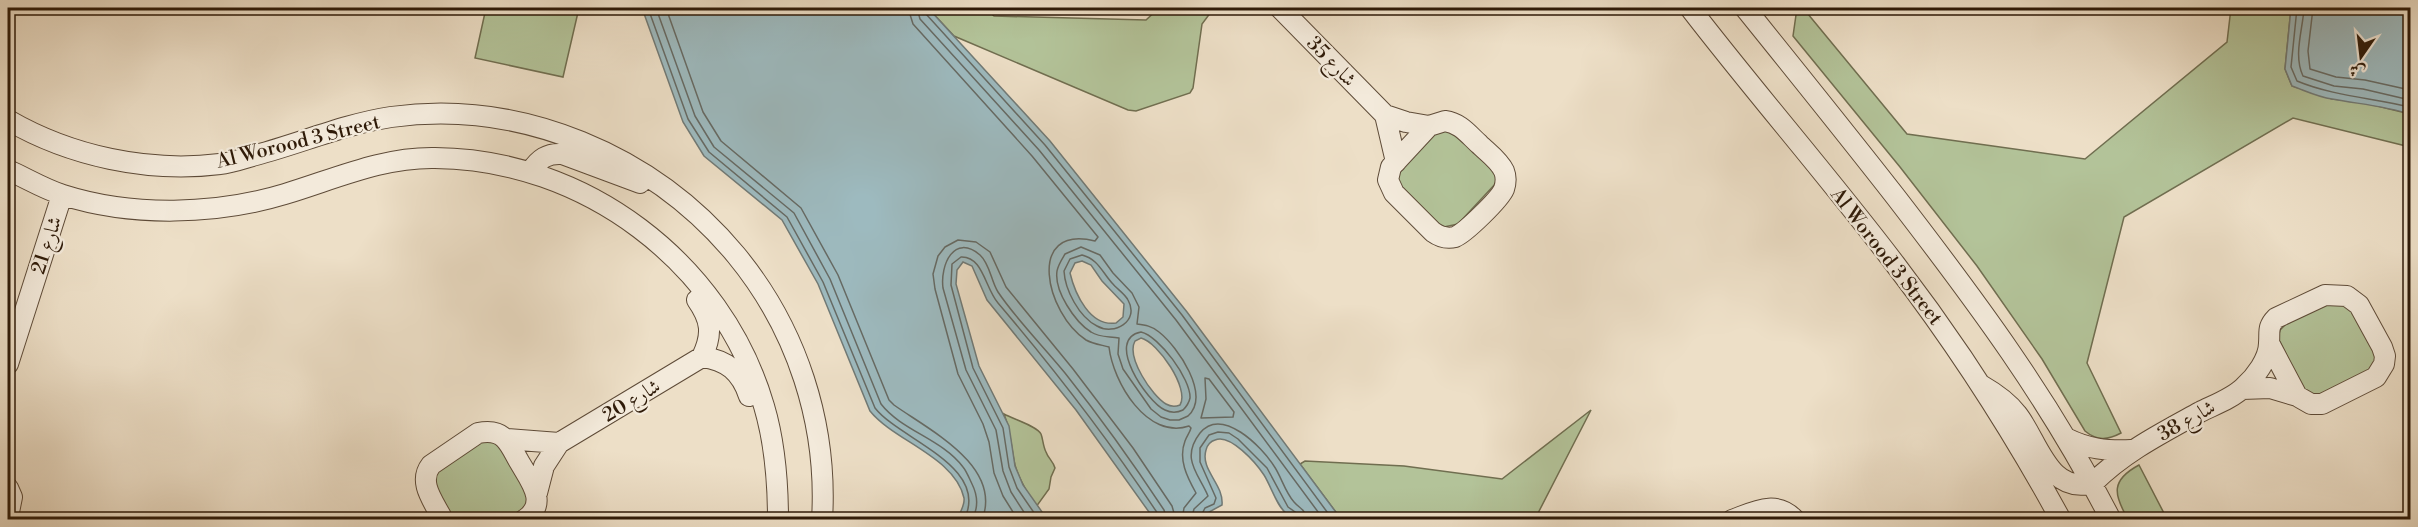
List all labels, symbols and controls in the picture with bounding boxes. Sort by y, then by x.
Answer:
north arrow [2331,27,2391,87]
street label: شارع 35 [1298,31,1361,95]
text: ش [2347,59,2368,82]
street label: Al Worood 3 Street [213,110,383,175]
street label: Al Worood 3 Street [1824,182,1947,331]
street label: شارع 21 [26,213,72,279]
street label: شارع 20 [598,374,667,432]
street label: شارع 38 [2153,395,2222,451]

